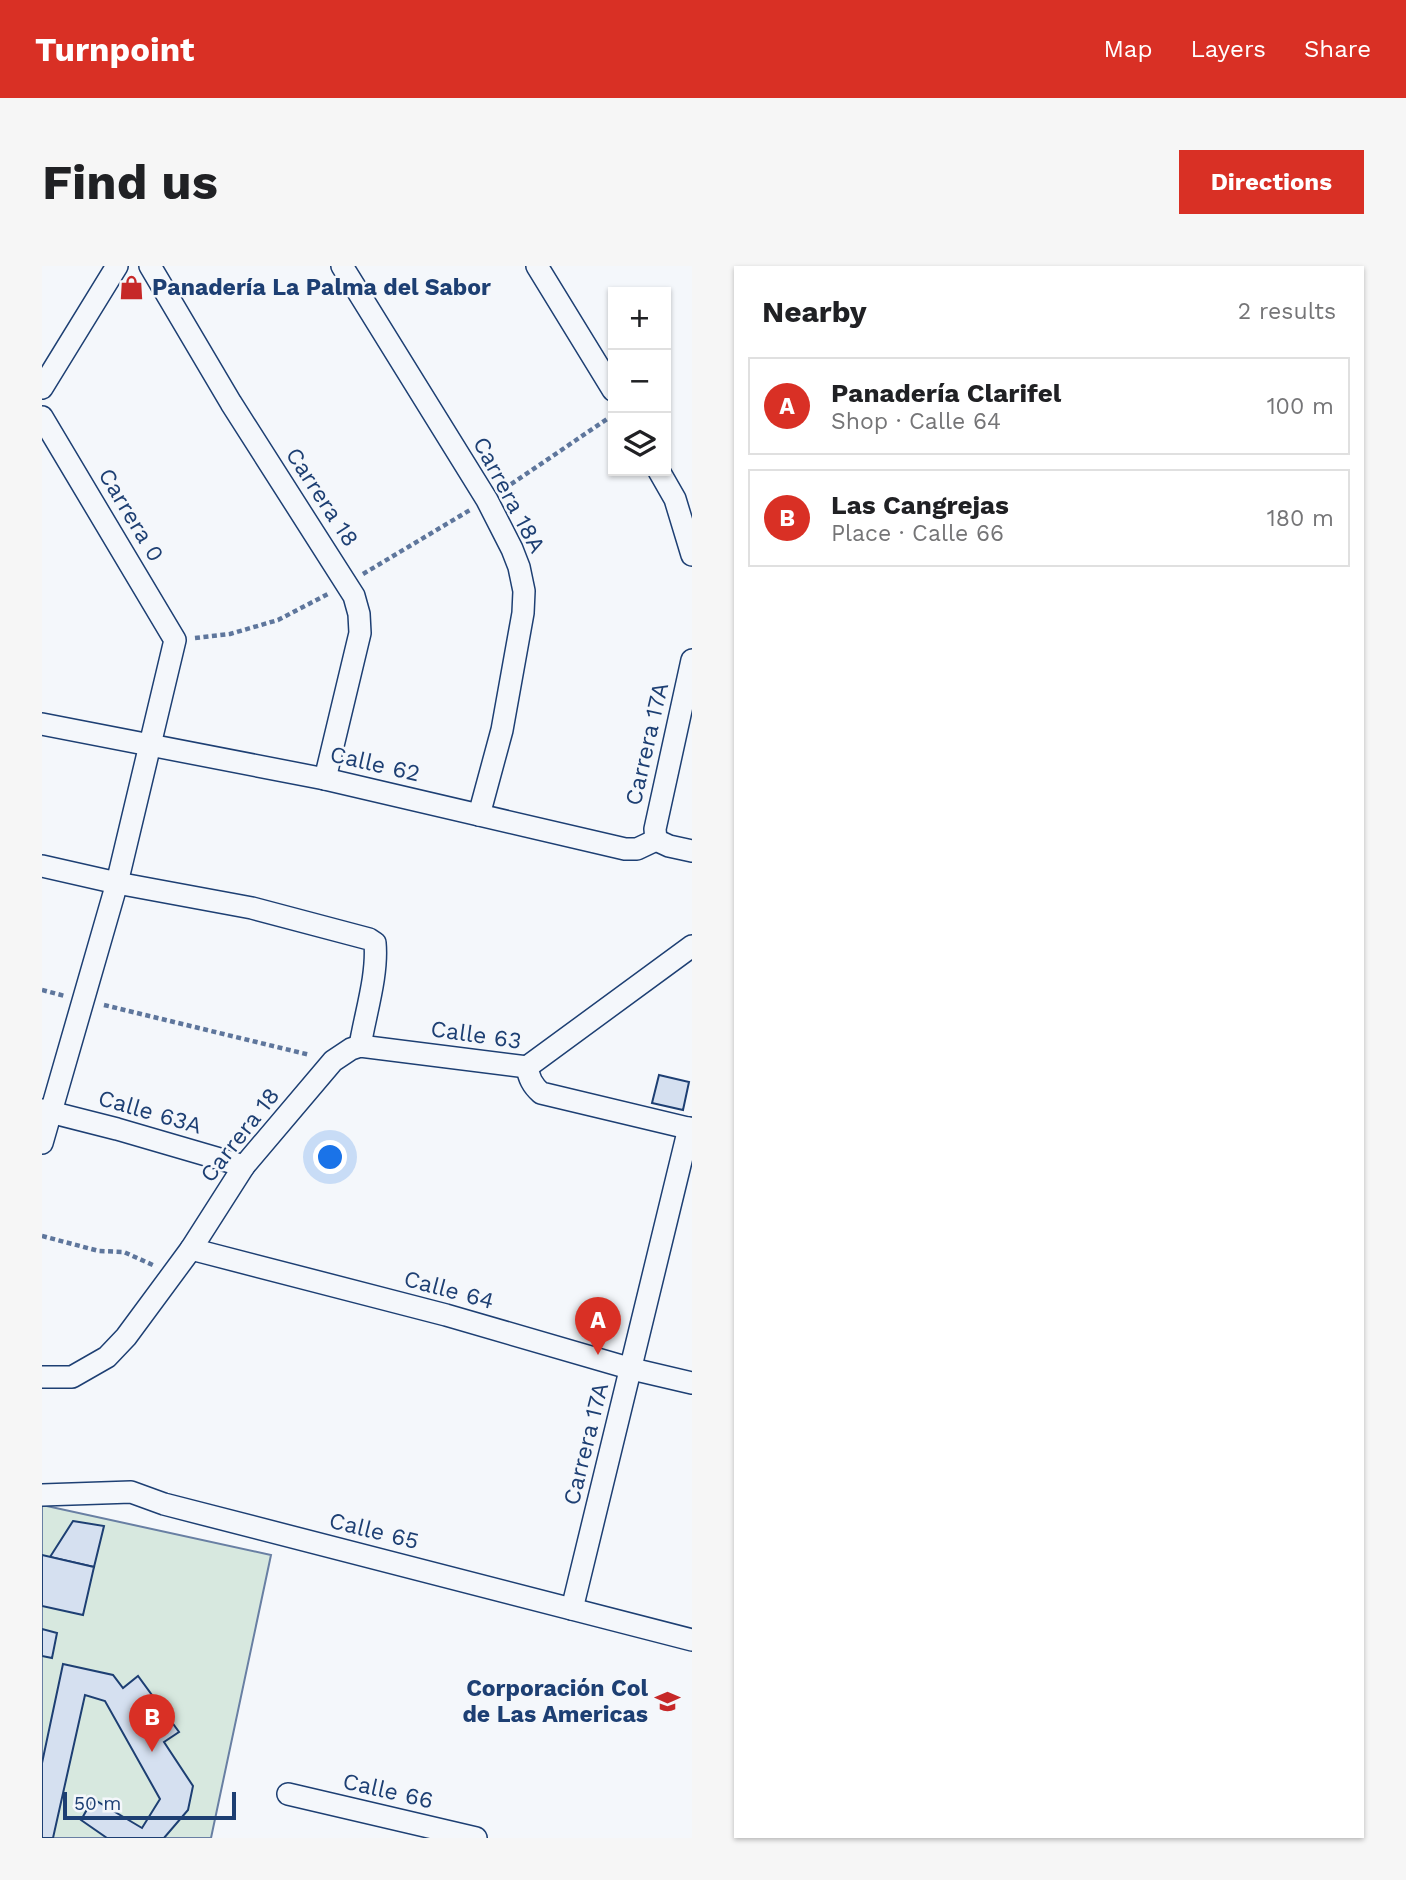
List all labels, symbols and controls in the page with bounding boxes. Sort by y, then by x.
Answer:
text: Turnpoint [35,30,194,69]
text: Map [1104,35,1152,63]
text: Layers [1190,35,1266,63]
text: Share [1304,35,1371,63]
button: Directions [1179,150,1364,214]
text: Find us [42,153,218,211]
shop icon: Panadería La Palma del Sabor [118,273,146,301]
place label: Panadería La Palma del Sabor [152,274,491,301]
map controls [608,287,671,476]
button: + [608,287,671,350]
text: Nearby [762,294,867,329]
text: 2 results [1238,298,1336,325]
button: − [608,350,671,413]
text: Panadería Clarifel [831,378,1061,408]
text: A [779,393,795,420]
text: 100 m [1267,393,1334,420]
text: Shop · Calle 64 [831,408,1001,435]
button: layers [608,413,671,476]
street label: Carrera 18A [467,432,551,558]
street label: Carrera 18 [280,442,364,552]
street label: Carrera 0 [93,463,169,567]
text: Las Cangrejas [831,490,1009,520]
text: B [779,505,795,532]
text: 180 m [1267,505,1334,532]
text: Place · Calle 66 [831,520,1004,547]
street label: Carrera 17A [620,680,674,808]
street label: Calle 62 [327,741,423,787]
street label: Calle 63 [429,1015,523,1055]
street label: Carrera 18 [195,1082,285,1188]
street label: Calle 63A [95,1084,205,1140]
your location [313,1140,347,1174]
street label: Calle 64 [401,1265,497,1315]
pin: A [575,1297,621,1355]
street label: Carrera 17A [558,1380,614,1508]
street label: Calle 65 [326,1507,422,1555]
place label: Corporación Col de Las Americas [462,1675,648,1728]
school or university icon: Corporación Col de Las Americas [654,1687,682,1715]
pin: B [129,1694,175,1752]
street label: Calle 66 [340,1768,436,1814]
scale bar [63,1789,236,1821]
text: 50 m [74,1792,121,1815]

